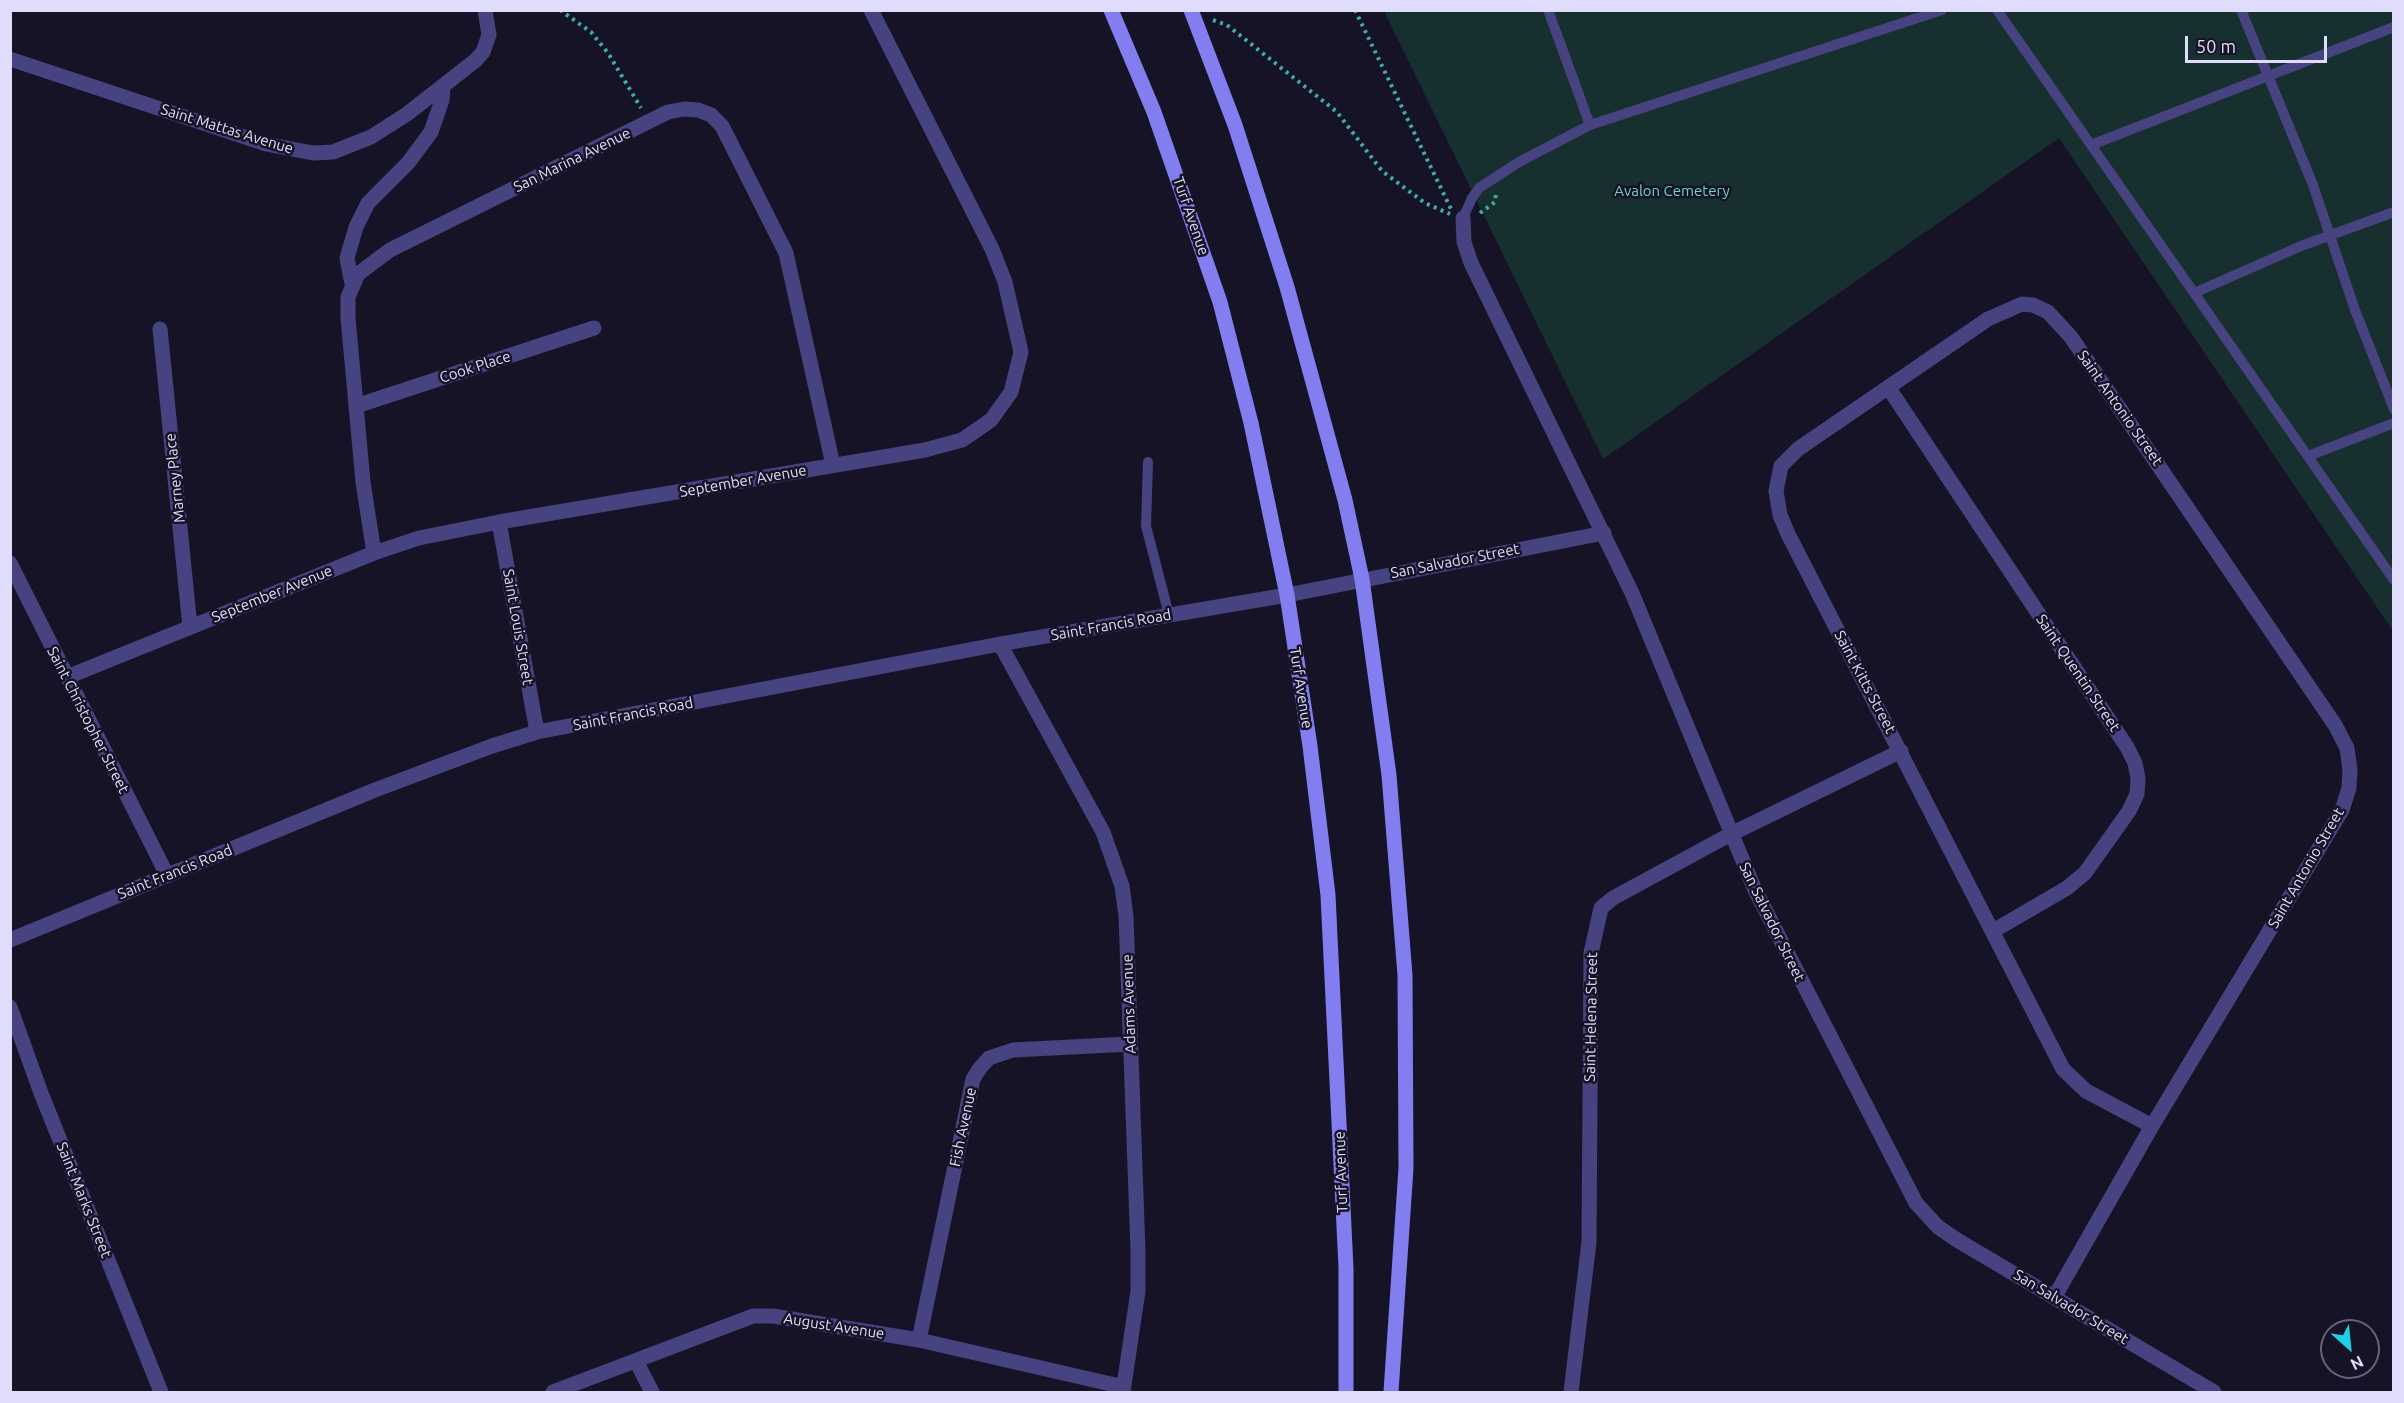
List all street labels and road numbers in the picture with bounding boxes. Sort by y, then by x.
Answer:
street label: Saint Mattas Avenue [158,100,296,158]
street label: San Marina Avenue [511,124,633,196]
street label: Turf Avenue [1169,174,1213,258]
street label: Cook Place [437,347,513,387]
street label: Saint Antonio Street [2074,347,2166,469]
street label: Marney Place [161,432,189,524]
street label: September Avenue [678,461,808,501]
street label: San Salvador Street [1389,540,1521,582]
street label: September Avenue [209,562,335,626]
street label: Saint Louis Street [499,568,537,686]
street label: Saint Francis Road [1049,606,1173,644]
street label: Saint Quentin Street [2032,611,2124,735]
street label: Saint Kitts Street [1830,628,1900,736]
street label: Saint Christopher Street [43,644,133,796]
street label: Turf Avenue [1286,646,1316,730]
street label: Saint Francis Road [571,694,695,734]
street label: Saint Antonio Street [2264,804,2348,932]
street label: Saint Francis Road [115,841,235,903]
street label: San Salvador Street [1735,859,1809,985]
street label: Saint Helena Street [1581,952,1601,1082]
street label: Adams Avenue [1118,954,1140,1054]
street label: Fish Avenue [946,1086,980,1168]
street label: Turf Avenue [1331,1131,1351,1213]
street label: Saint Marks Street [53,1140,115,1260]
street label: San Salvador Street [2010,1266,2132,1348]
street label: August Avenue [782,1309,886,1343]

